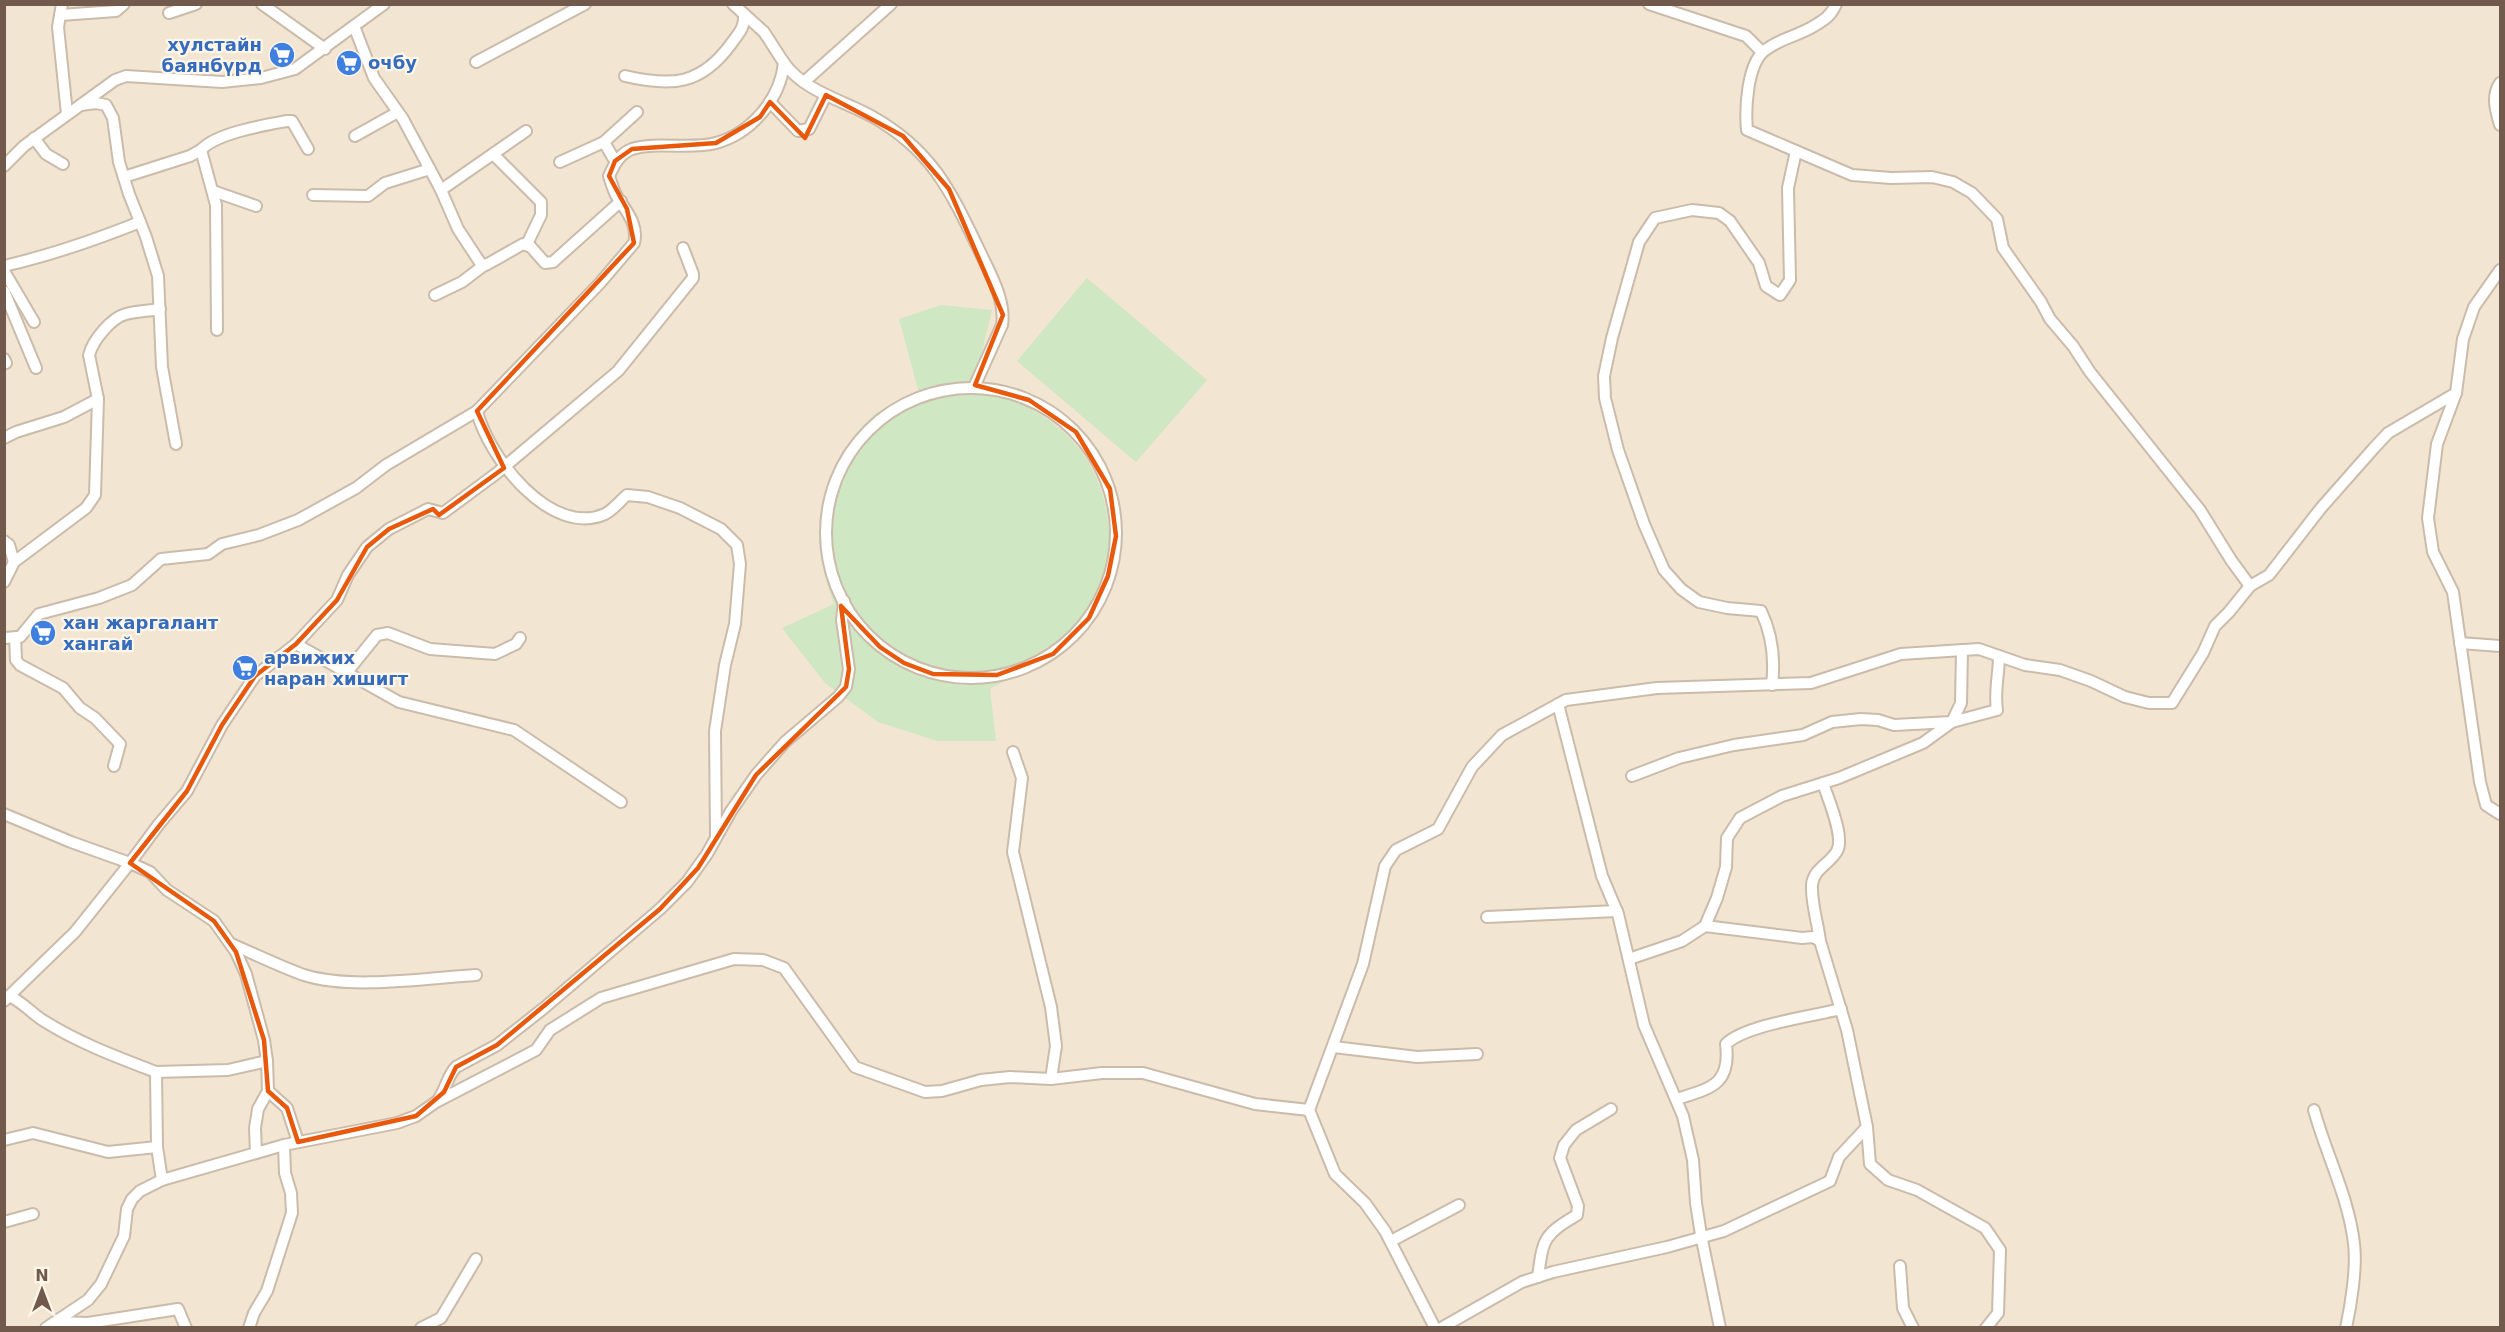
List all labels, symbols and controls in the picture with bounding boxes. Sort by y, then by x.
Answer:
place label: хулстайн баянбүрд [162,34,262,76]
supermarket icon: хулстайн баянбүрд [267,40,297,70]
supermarket icon: очбу [334,48,364,78]
place label: очбу [368,52,417,73]
place label: хан жаргалант хангай [63,612,219,654]
supermarket icon: хан жаргалант хангай [28,618,58,648]
place label: арвижих наран хишигт [264,647,409,689]
supermarket icon: арвижих наран хишигт [230,653,260,683]
north arrow [12,1260,72,1320]
text: N [35,1266,49,1285]

